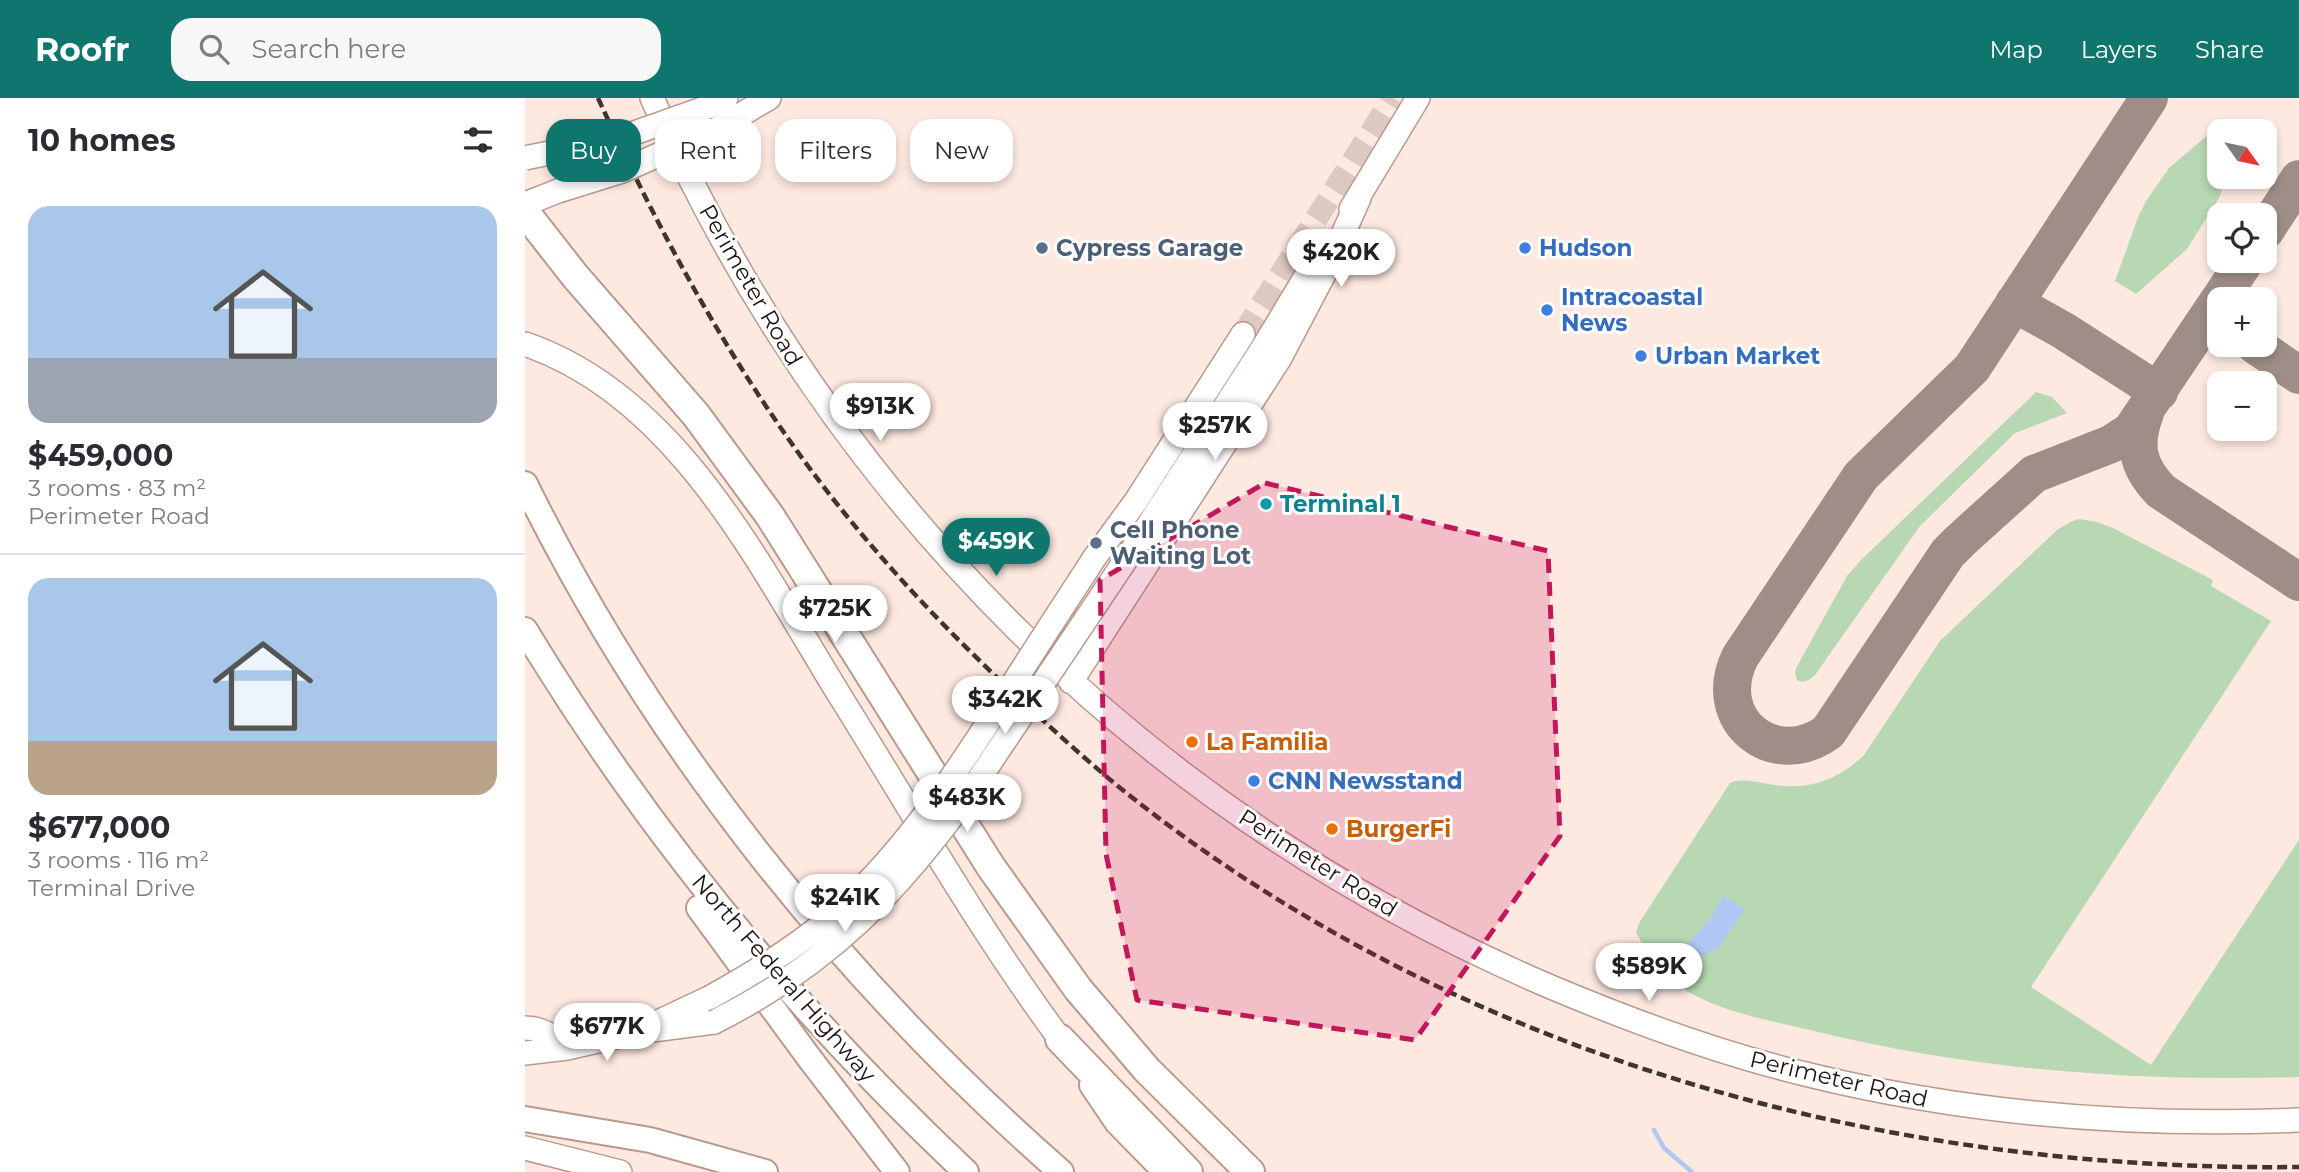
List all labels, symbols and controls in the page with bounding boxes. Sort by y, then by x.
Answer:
search box [171,18,661,81]
text: Roofr [35,29,129,69]
icon: search [195,30,233,68]
text: Search here [251,33,406,65]
text: Map [1989,35,2043,64]
text: Layers [2081,35,2157,64]
text: Share [2195,35,2264,64]
chip: Buy [546,119,641,182]
chip: Rent [655,119,761,182]
chip: Filters [775,119,896,182]
chip: New [910,119,1013,182]
north arrow [2207,119,2277,189]
map controls [2207,119,2277,441]
icon: filters [459,121,497,159]
text: 10 homes [28,122,176,159]
street label: Perimeter Road [693,199,809,371]
button: locate [2207,203,2277,273]
pin: $420K [1292,230,1390,289]
place label: Cypress Garage [1056,234,1243,262]
place label: Hudson [1539,234,1632,262]
text: $420K [1303,238,1379,266]
marker: Cypress Garage [1034,240,1050,256]
marker: Hudson [1517,240,1533,256]
icon: home [200,251,326,377]
place label: Intracoastal News [1561,283,1703,337]
button: + [2207,287,2277,357]
marker: Intracoastal News [1539,302,1555,318]
place label: Urban Market [1655,342,1820,370]
marker: Urban Market [1633,348,1649,364]
button: − [2207,371,2277,441]
pin: $913K [831,384,929,443]
text: $913K [846,392,914,420]
pin: $257K [1166,402,1264,462]
text: $257K [1179,411,1251,439]
text: $459,000 [28,437,173,474]
text: 3 rooms · 83 m² [28,474,206,502]
place label: Terminal 1 [1280,490,1401,518]
marker: Terminal 1 [1258,496,1274,512]
text: Perimeter Road [28,502,210,530]
place label: Cell Phone Waiting Lot [1110,516,1251,570]
pin: $459K [947,518,1045,578]
text: $459K [958,527,1034,555]
marker: Cell Phone Waiting Lot [1088,535,1104,551]
pin: $725K [786,586,884,645]
text: $725K [799,594,871,622]
icon: home [200,623,326,749]
pin: $342K [956,676,1054,736]
text: $342K [968,685,1042,713]
place label: La Familia [1206,728,1328,756]
marker: La Familia [1184,734,1200,750]
place label: CNN Newsstand [1268,767,1463,795]
marker: CNN Newsstand [1246,773,1262,789]
pin: $483K [918,774,1016,834]
text: $483K [929,783,1005,811]
street label: Perimeter Road [1233,803,1403,923]
text: $677,000 [28,809,170,846]
place label: BurgerFi [1346,815,1451,843]
marker: BurgerFi [1324,821,1340,837]
text: 3 rooms · 116 m² [28,846,209,874]
street label: North Federal Highway [686,868,882,1088]
text: Terminal Drive [28,874,195,902]
pin: $241K [796,874,894,934]
text: $241K [810,883,880,911]
pin: $589K [1600,944,1698,1003]
text: $589K [1611,952,1687,980]
pin: $677K [558,1004,656,1063]
text: $677K [570,1012,644,1040]
street label: Perimeter Road [1747,1045,1931,1113]

